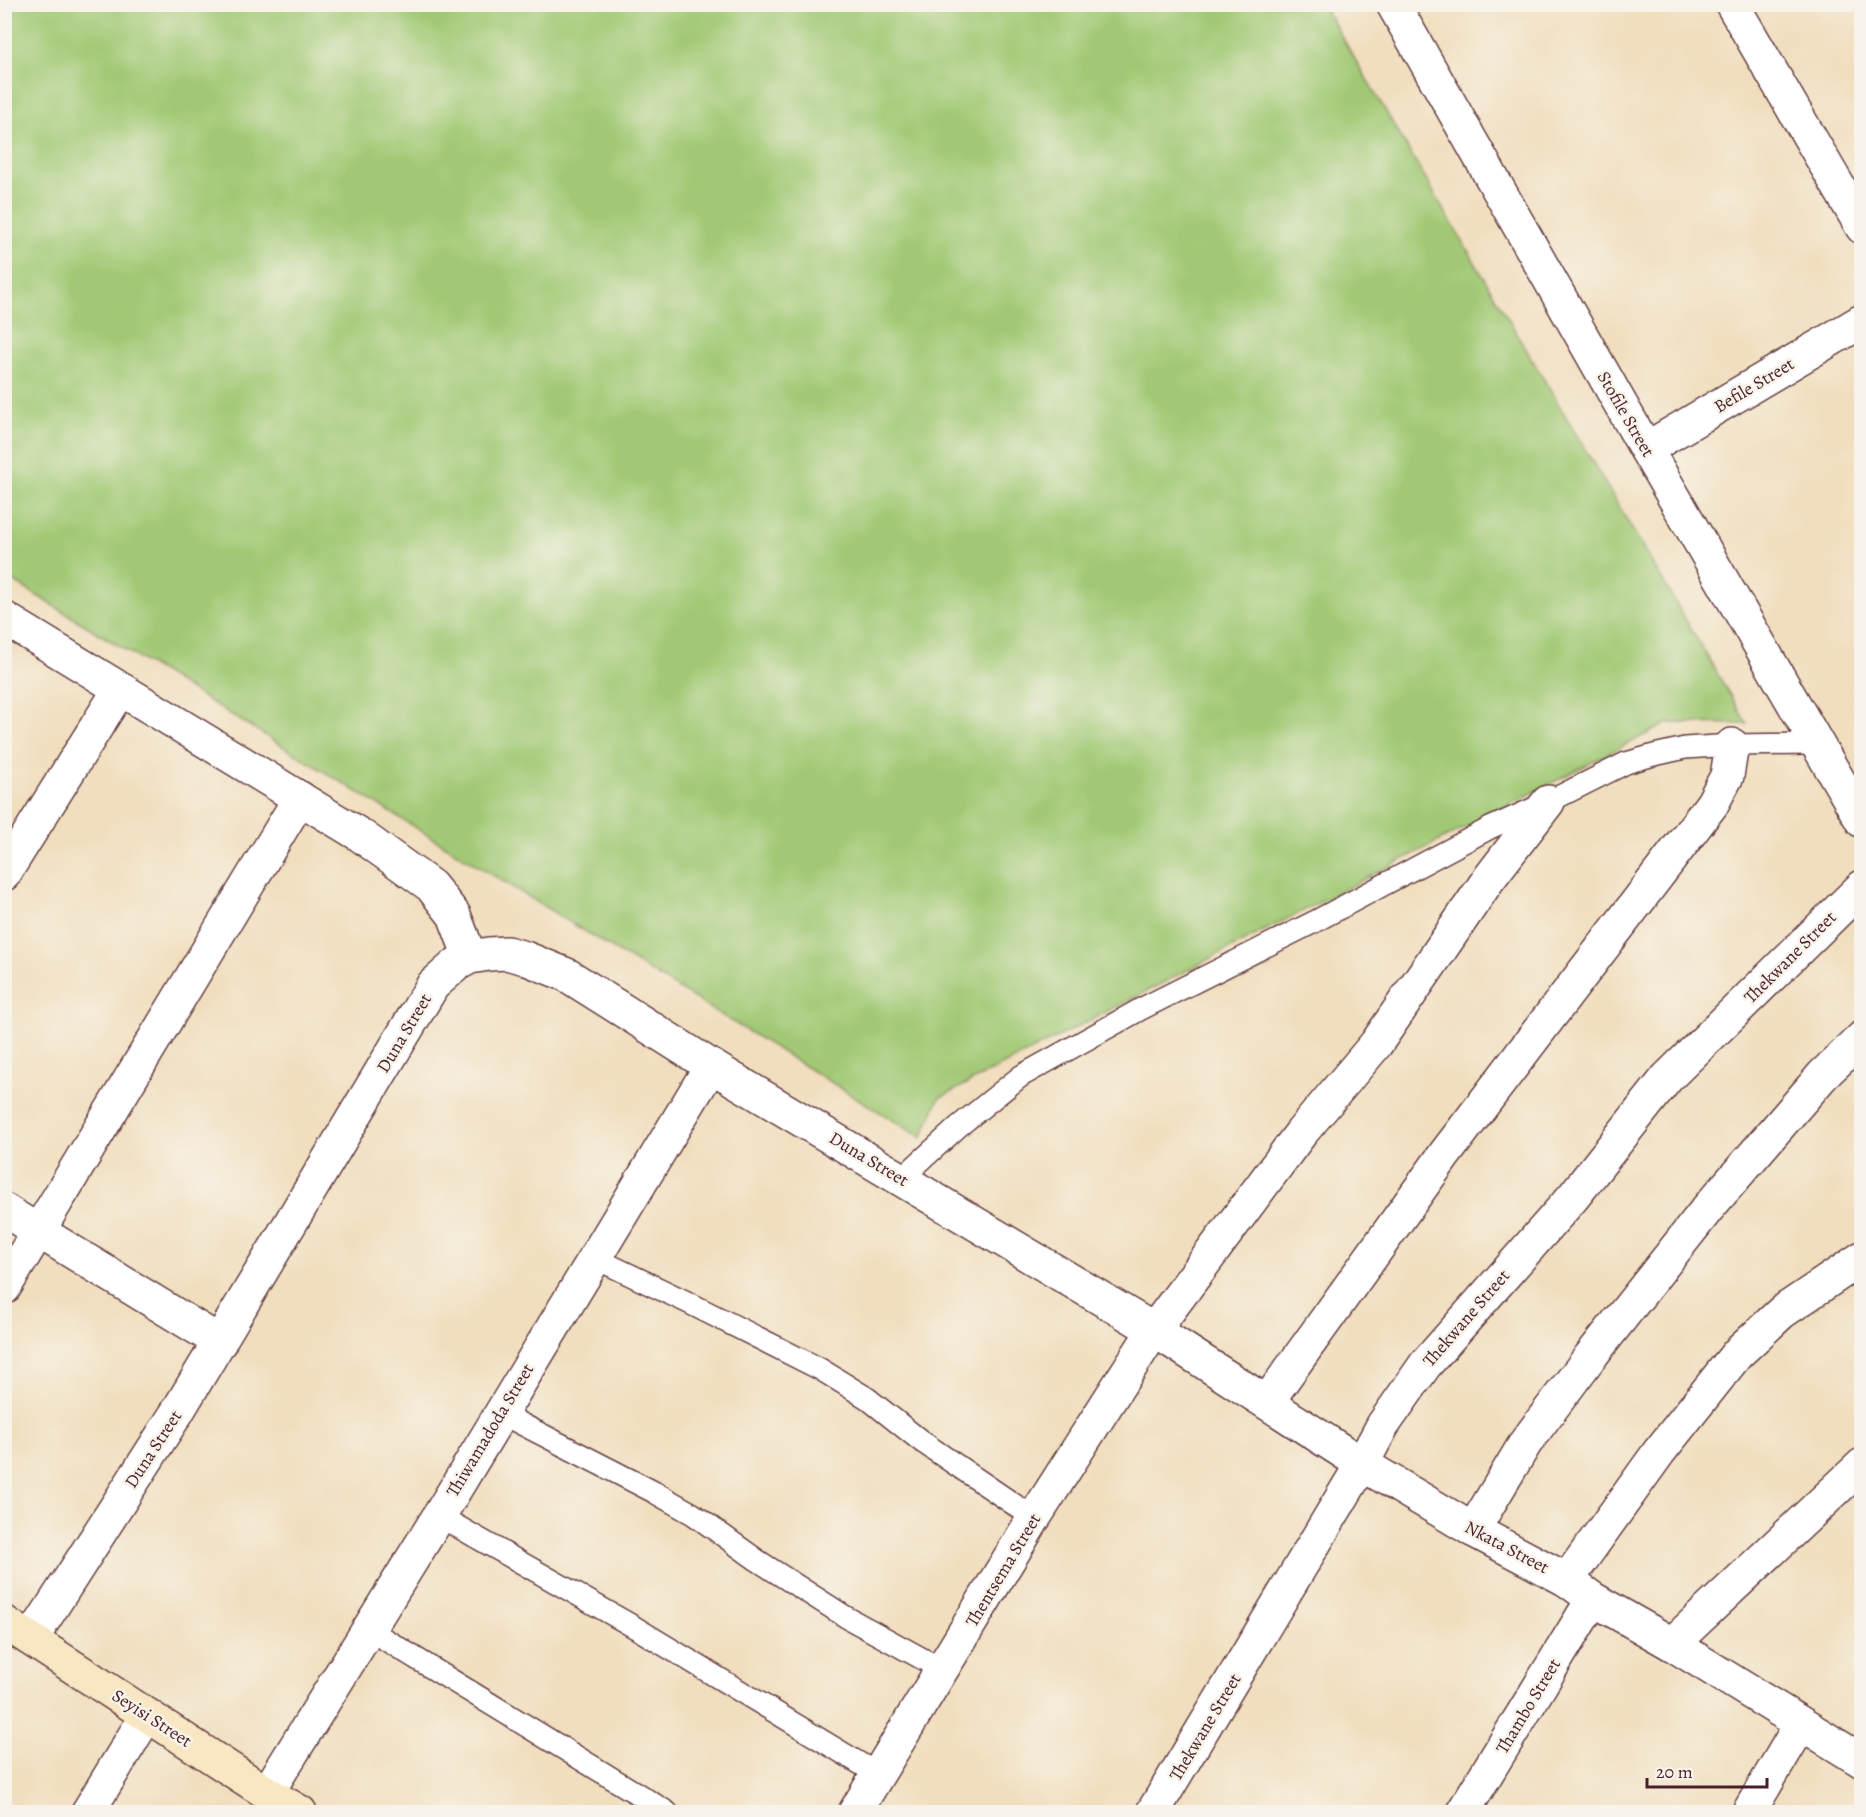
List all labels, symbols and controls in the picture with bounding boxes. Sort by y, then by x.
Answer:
street label: Befile Street [1709,352,1799,418]
street label: Stofile Street [1592,367,1660,461]
street label: Thekwane Street [1739,906,1841,1008]
street label: Duna Street [371,989,437,1077]
street label: Duna Street [825,1126,913,1192]
street label: Thekwane Street [1417,1264,1515,1372]
street label: Thiwamadoda Street [441,1359,539,1501]
street label: Duna Street [119,1405,187,1493]
street label: Thentsema Street [960,1509,1046,1631]
street label: Nkata Street [1461,1515,1553,1579]
street label: Thambo Street [1490,1654,1566,1758]
street label: Thekwane Street [1163,1669,1247,1785]
street label: Seyisi Street [108,1683,197,1753]
scale bar [1647,1751,1767,1789]
text: 20 m [1656,1760,1693,1784]

